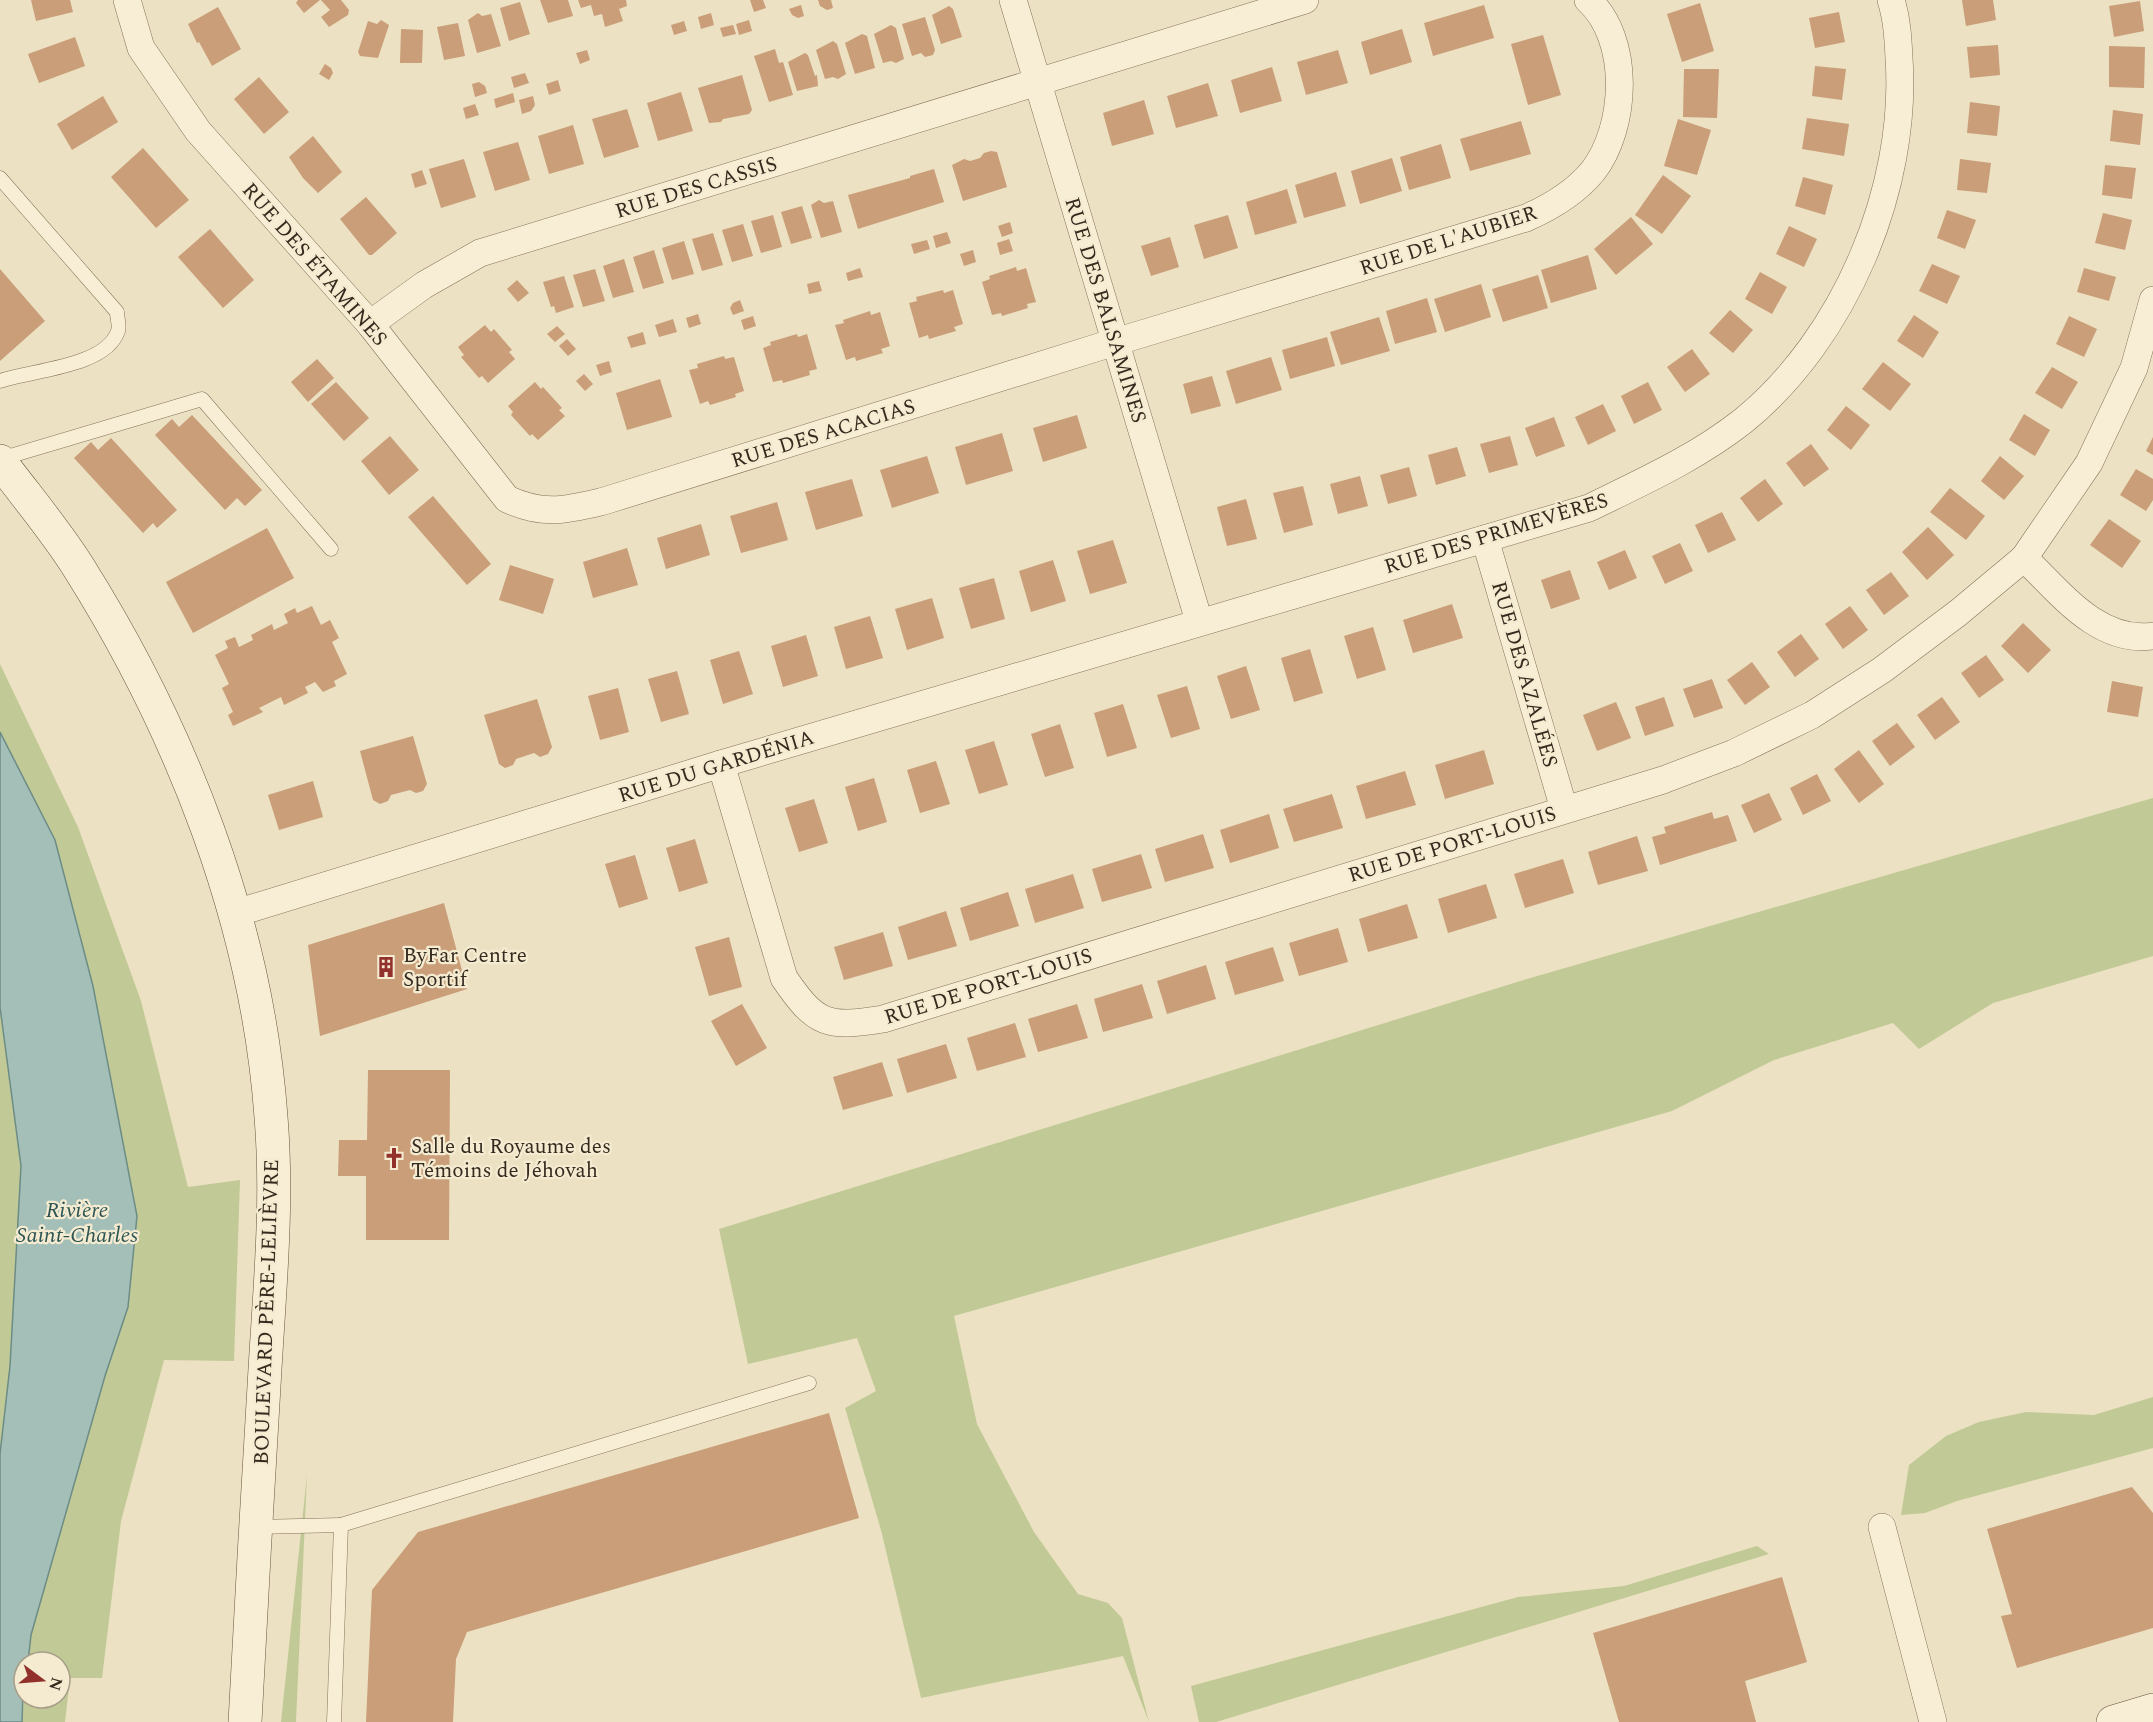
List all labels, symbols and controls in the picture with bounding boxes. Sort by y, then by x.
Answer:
street label: RUE DES CASSIS [611,148,781,228]
street label: RUE DES ÉTAMINES [234,175,395,354]
street label: RUE DES BALSAMINES [1055,193,1155,427]
street label: RUE DE L'AUBIER [1356,197,1541,285]
street label: RUE DES ACACIAS [727,391,919,477]
street label: RUE DES PRIMEVÈRES [1380,485,1612,583]
street label: RUE DES AZALÉES [1482,577,1566,771]
street label: RUE DU GARDÉNIA [614,722,819,812]
street label: RUE DE PORT-LOUIS [1344,798,1560,892]
place label: ByFar Centre Sportif [403,940,527,996]
street label: RUE DE PORT-LOUIS [880,940,1096,1034]
building icon: ByFar Centre Sportif [374,955,398,979]
place label: Salle du Royaume des Témoins de Jéhovah [411,1131,611,1187]
church icon: Salle du Royaume des Témoins de Jéhovah [382,1146,406,1170]
street label: BOULEVARD PÈRE-LELIÈVRE [246,1158,288,1466]
water label: Rivière Saint-Charles [16,1194,138,1252]
north arrow [12,1650,72,1710]
text: N [42,1674,69,1693]

